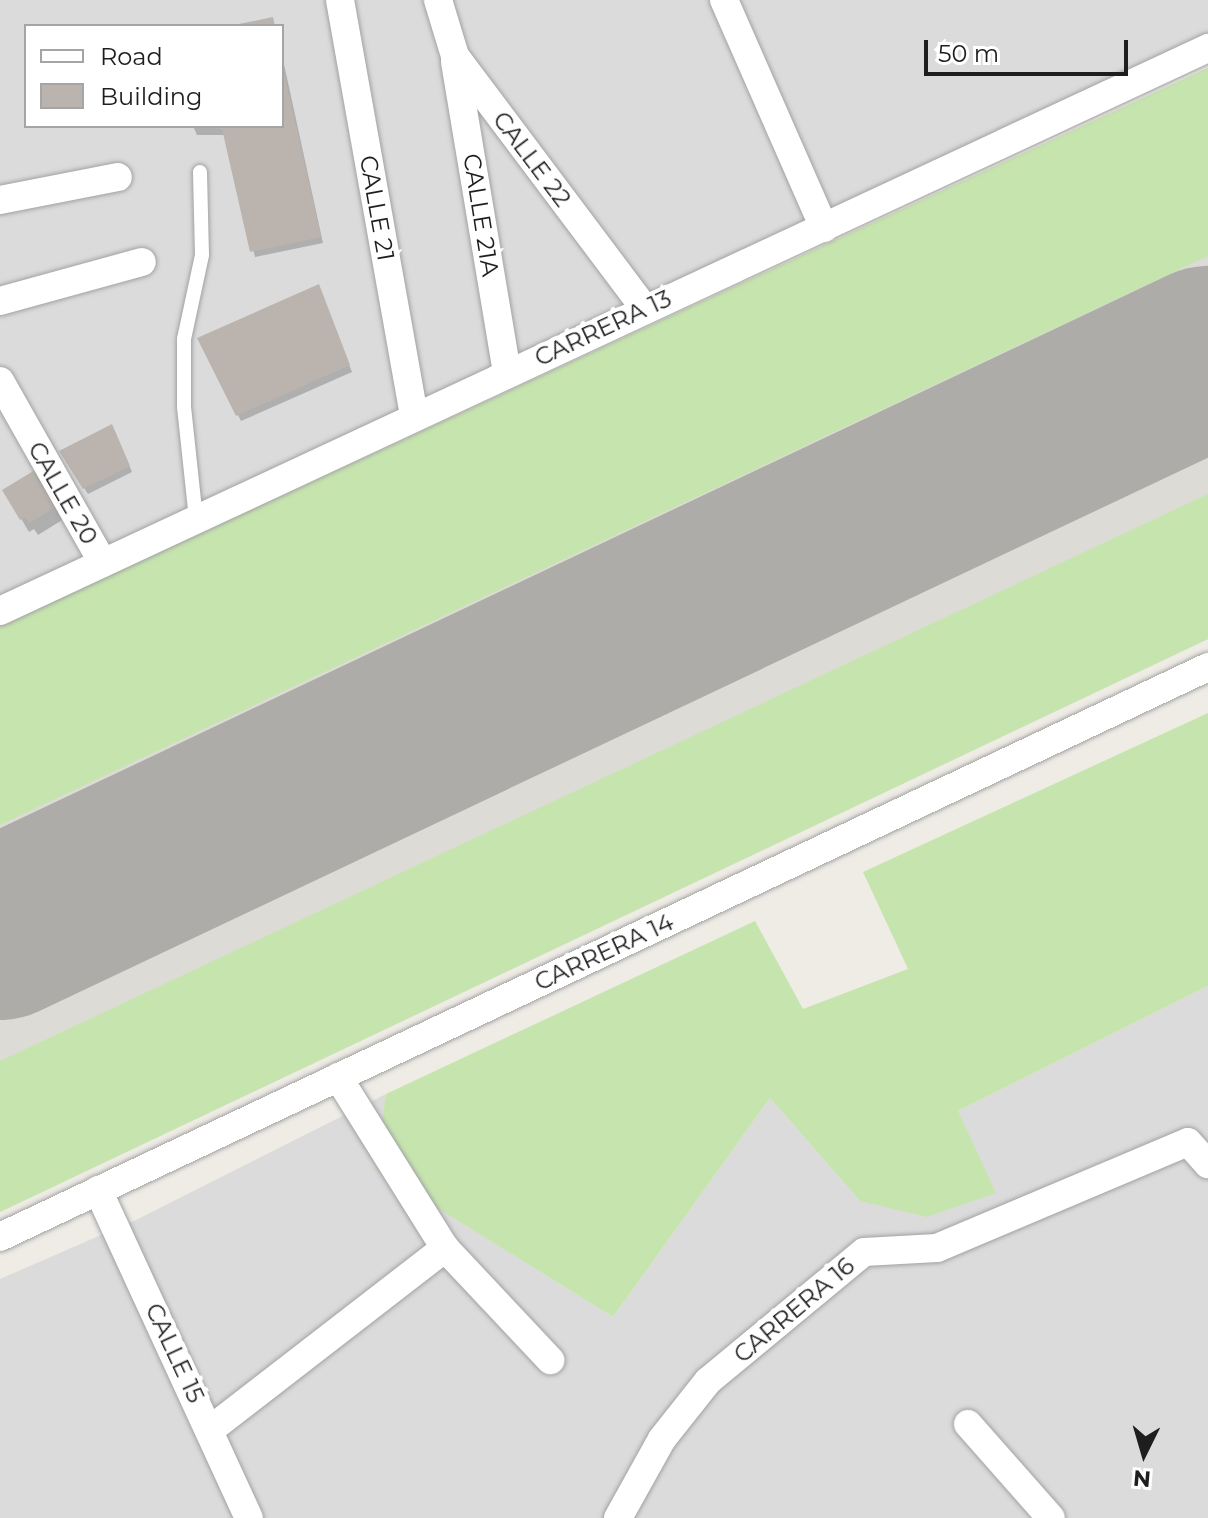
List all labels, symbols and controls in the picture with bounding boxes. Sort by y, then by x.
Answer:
legend [24,24,284,128]
scale bar [928,24,1132,74]
text: 50 m [938,39,999,68]
text: Road [100,42,163,71]
text: Building [100,82,203,111]
street label: CALLE 22 [487,106,577,212]
street label: CALLE 21A [457,152,505,278]
street label: CALLE 21 [354,153,400,263]
street label: CARRERA 13 [530,284,676,372]
street label: CALLE 20 [22,436,104,550]
street label: CARRERA 14 [530,907,678,997]
street label: CARRERA 16 [728,1251,860,1369]
street label: CALLE 15 [139,1299,211,1407]
north arrow [1104,1414,1184,1494]
text: N [1132,1464,1152,1493]

